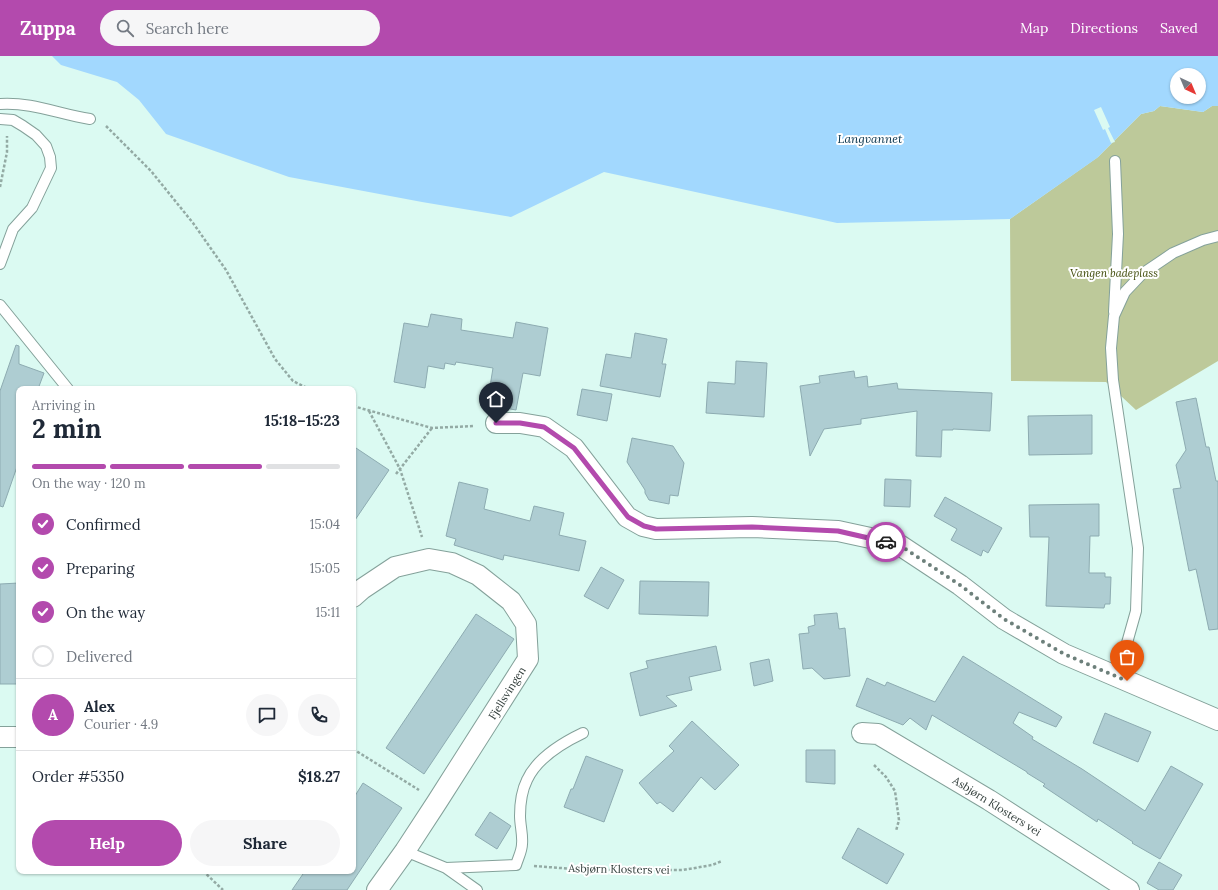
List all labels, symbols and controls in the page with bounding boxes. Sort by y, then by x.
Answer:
search box [100,10,380,46]
text: Zuppa [20,16,76,40]
icon: search [114,17,136,39]
text: Search here [146,19,229,38]
text: Map [1020,19,1048,37]
text: Directions [1070,19,1138,37]
text: Saved [1160,19,1198,37]
north arrow [1170,68,1206,104]
map controls [1170,68,1206,104]
water label: Langvannet [838,131,903,146]
park label: Vangen badeplass [1070,266,1158,280]
pin [479,382,513,423]
icon: home [485,388,507,410]
text: Arriving in [32,397,95,414]
text: 15:18–15:23 [265,411,340,430]
text: 2 min [32,412,102,445]
text: On the way · 120 m [32,475,146,492]
icon: check [32,513,54,535]
text: Confirmed [66,515,141,534]
text: 15:04 [310,516,340,533]
courier [866,522,906,562]
icon: car [875,531,897,553]
icon: check [32,557,54,579]
text: Preparing [66,559,134,578]
text: 15:05 [310,560,340,577]
icon: check [32,601,54,623]
text: On the way [66,603,145,622]
text: 15:11 [315,604,340,621]
pin [1110,640,1144,681]
icon: bag [1116,646,1138,668]
text: Delivered [66,647,133,666]
street label: Fjellsvingen [485,664,529,722]
button: chat [246,694,288,736]
button: phone [298,694,340,736]
text: Alex [84,697,115,716]
text: A [48,705,58,724]
text: Courier · 4.9 [84,716,158,733]
text: Order #5350 [32,767,124,786]
text: $18.27 [298,767,340,786]
street label: Asbjørn Klosters vei [949,773,1044,839]
button: Help [32,820,182,866]
button: Share [190,820,340,866]
street label: Asbjørn Klosters vei [567,861,670,877]

